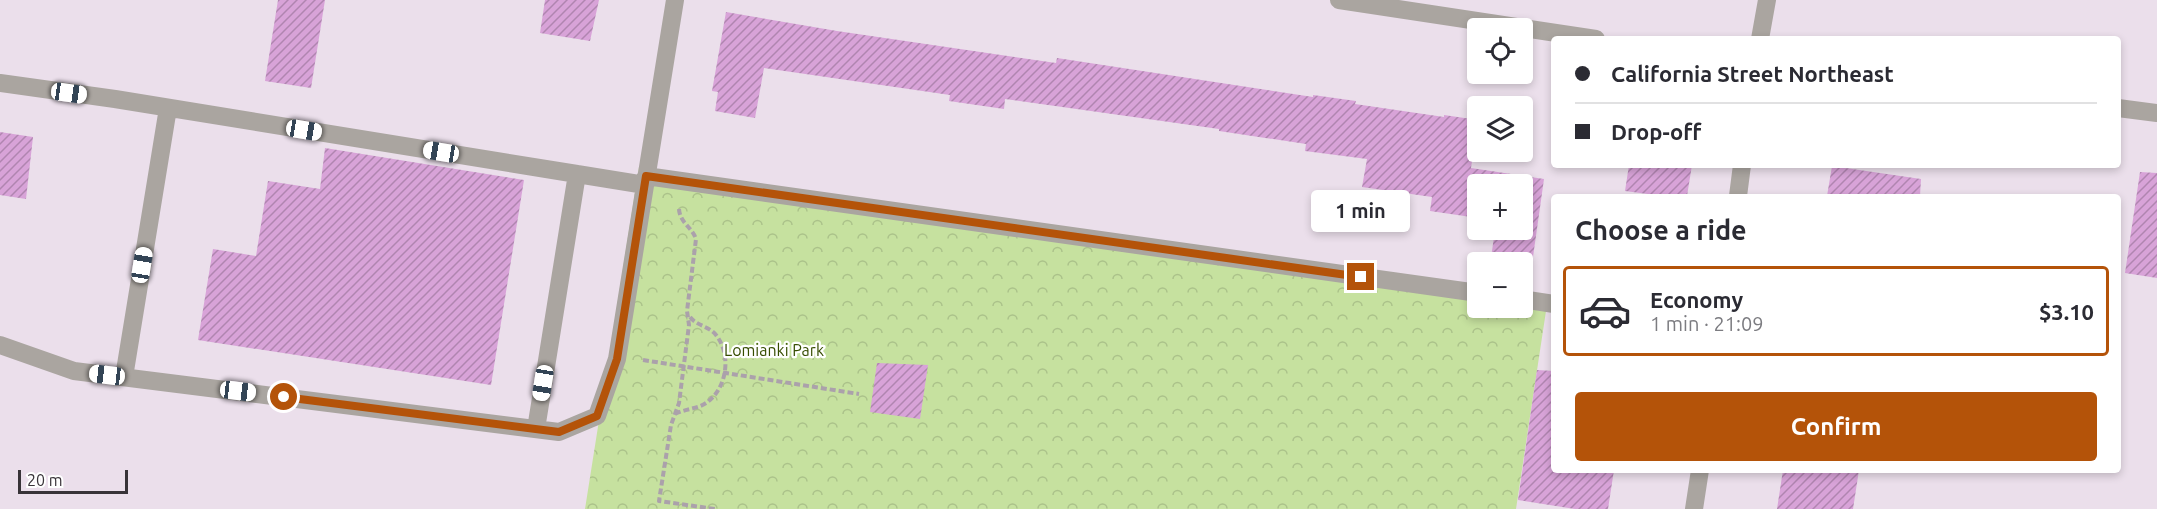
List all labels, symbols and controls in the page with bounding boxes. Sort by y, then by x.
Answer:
map controls [1467,18,1533,318]
button: locate [1467,18,1533,84]
text: California Street Northeast [1611,61,1894,86]
car [50,82,88,104]
button: layers [1467,96,1533,162]
car [285,118,323,142]
text: Drop-off [1611,119,1701,144]
car [422,140,460,164]
button: + [1467,174,1533,240]
callout: 1 min [1312,190,1410,232]
text: 1 min [1335,199,1386,222]
text: Choose a ride [1575,215,1747,245]
car [130,246,154,284]
button: − [1467,252,1533,318]
route end [1347,263,1374,290]
icon: car [1578,284,1632,338]
text: Economy [1650,287,1743,312]
text: $3.10 [2039,299,2094,324]
text: 1 min · 21:09 [1650,312,1764,335]
park label: Lomianki Park [724,341,824,359]
car [88,364,126,386]
car [531,364,555,402]
car [219,380,257,402]
route start [270,383,297,410]
button: Confirm [1575,392,2097,461]
scale bar [18,467,128,494]
text: 20 m [27,471,63,489]

